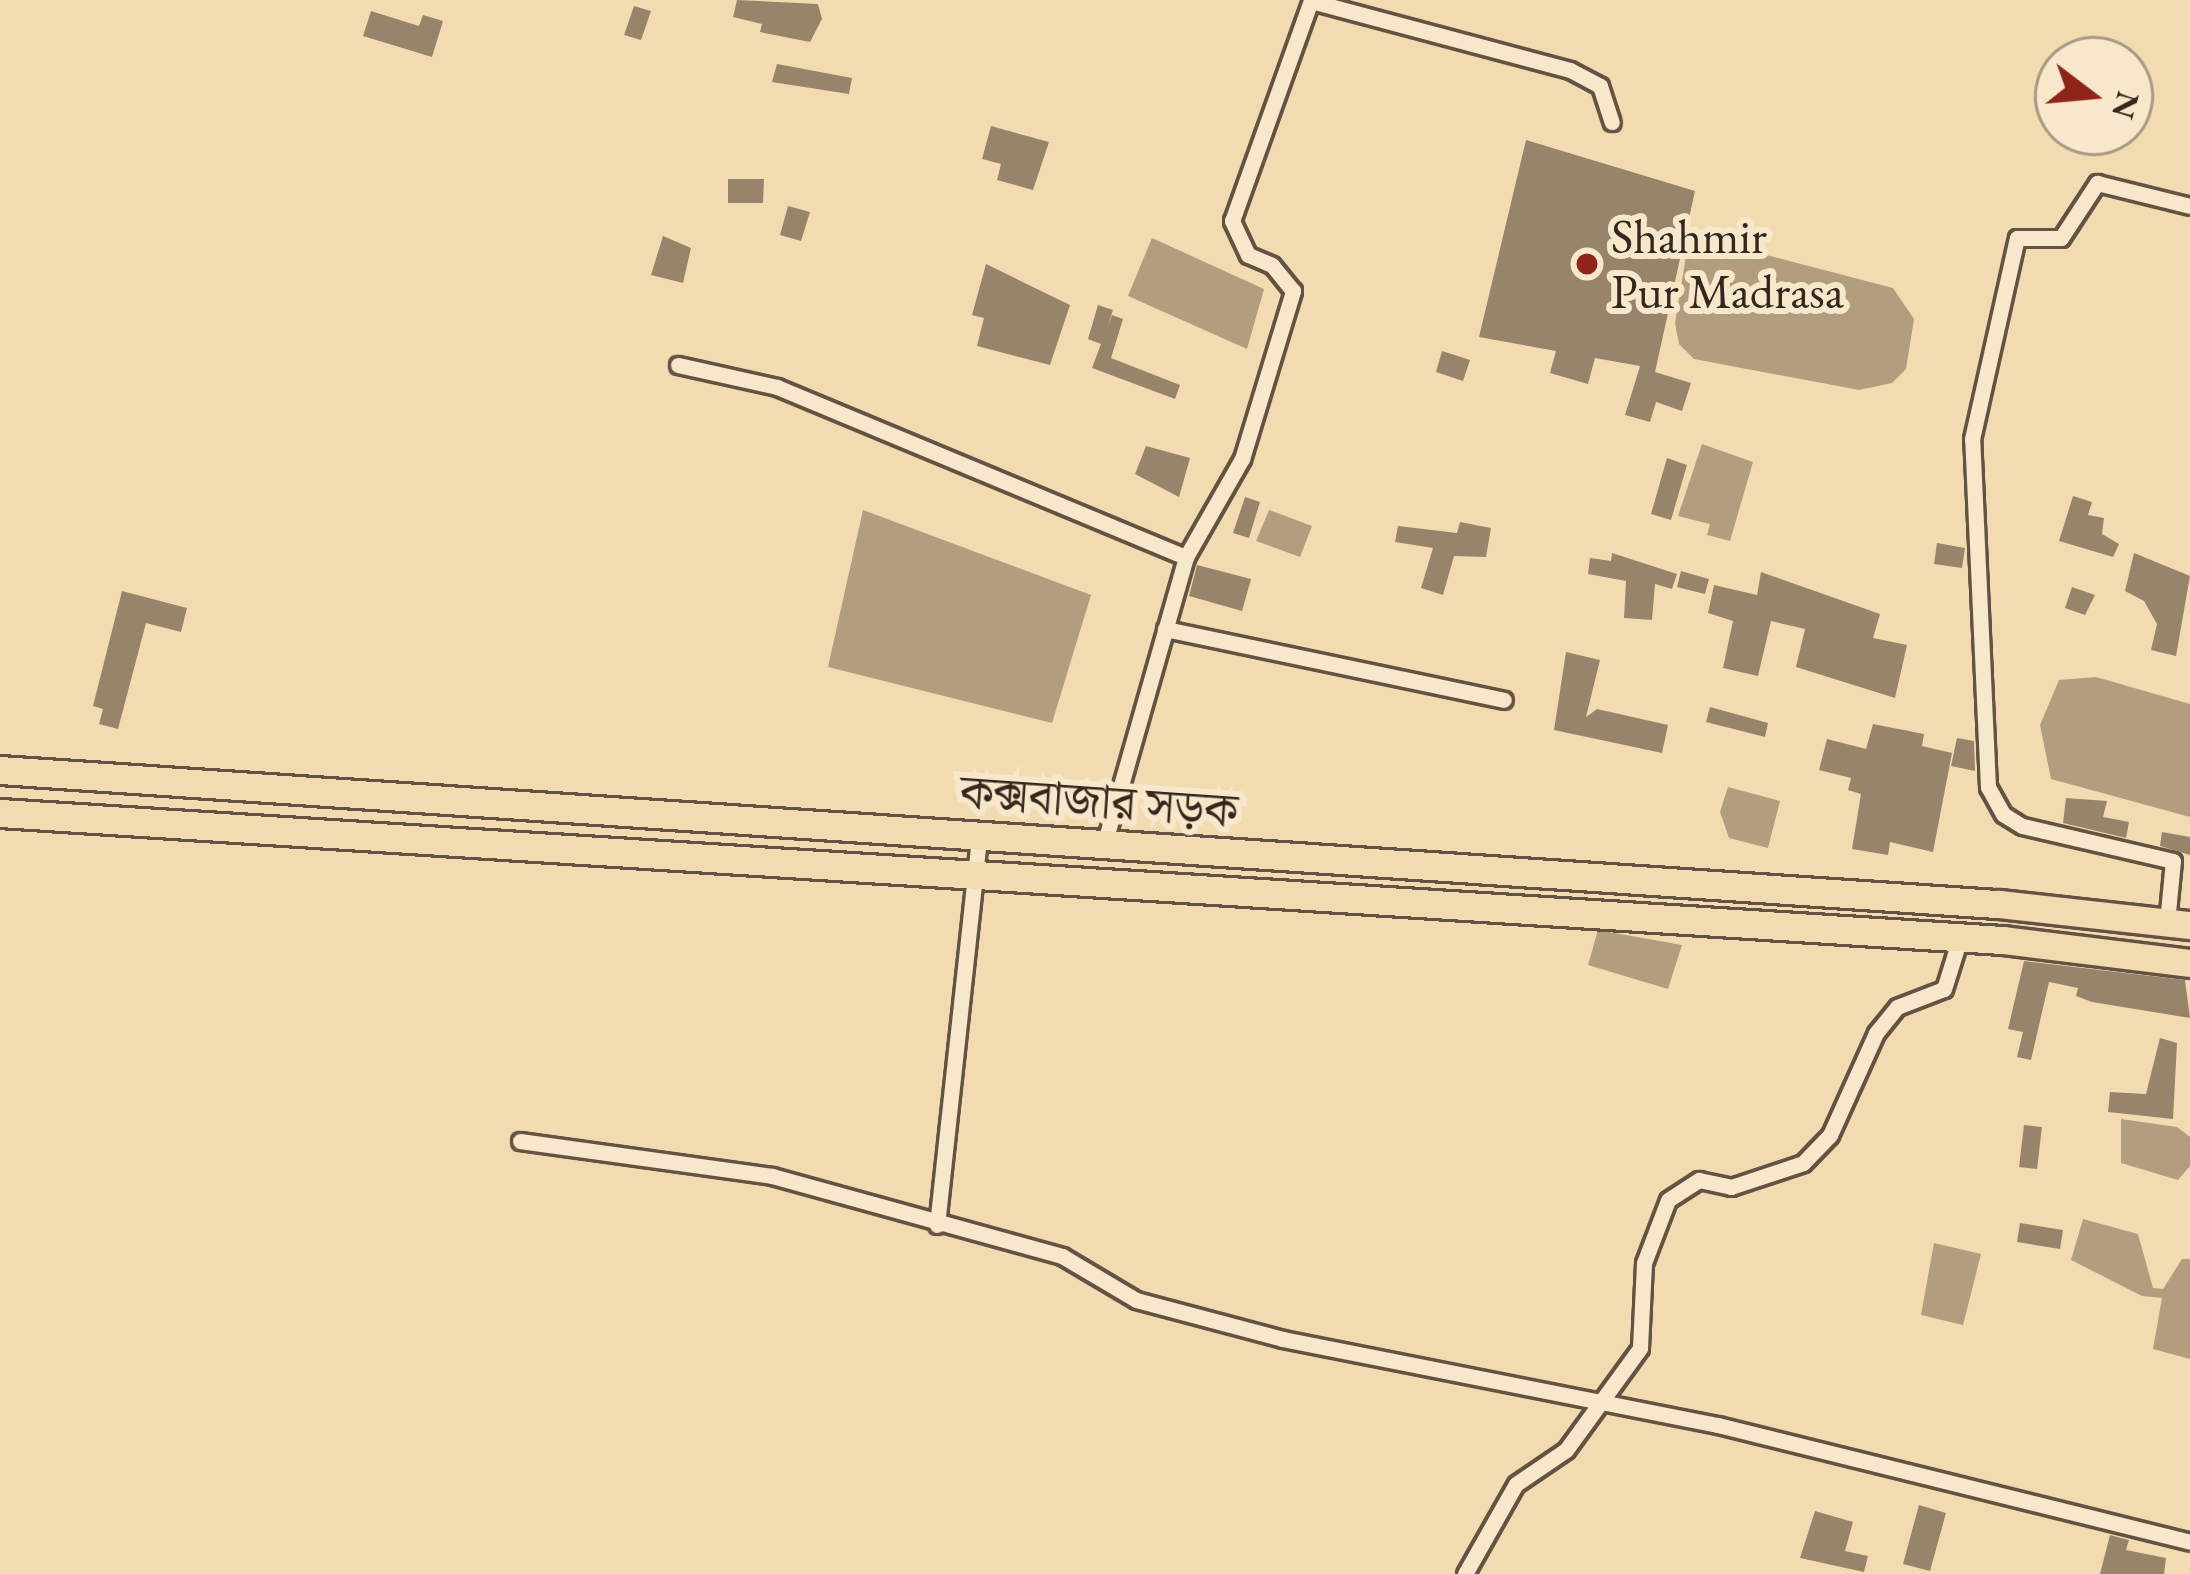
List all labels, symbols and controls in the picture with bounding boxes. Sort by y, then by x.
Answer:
north arrow [2034,36,2154,156]
text: N [2102,86,2151,124]
place label: Shahmir Pur Madrasa [1611,207,1844,320]
marker: Shahmir Pur Madrasa [1574,251,1600,277]
street label: কক্সবাজার সড়ক [958,763,1240,839]

